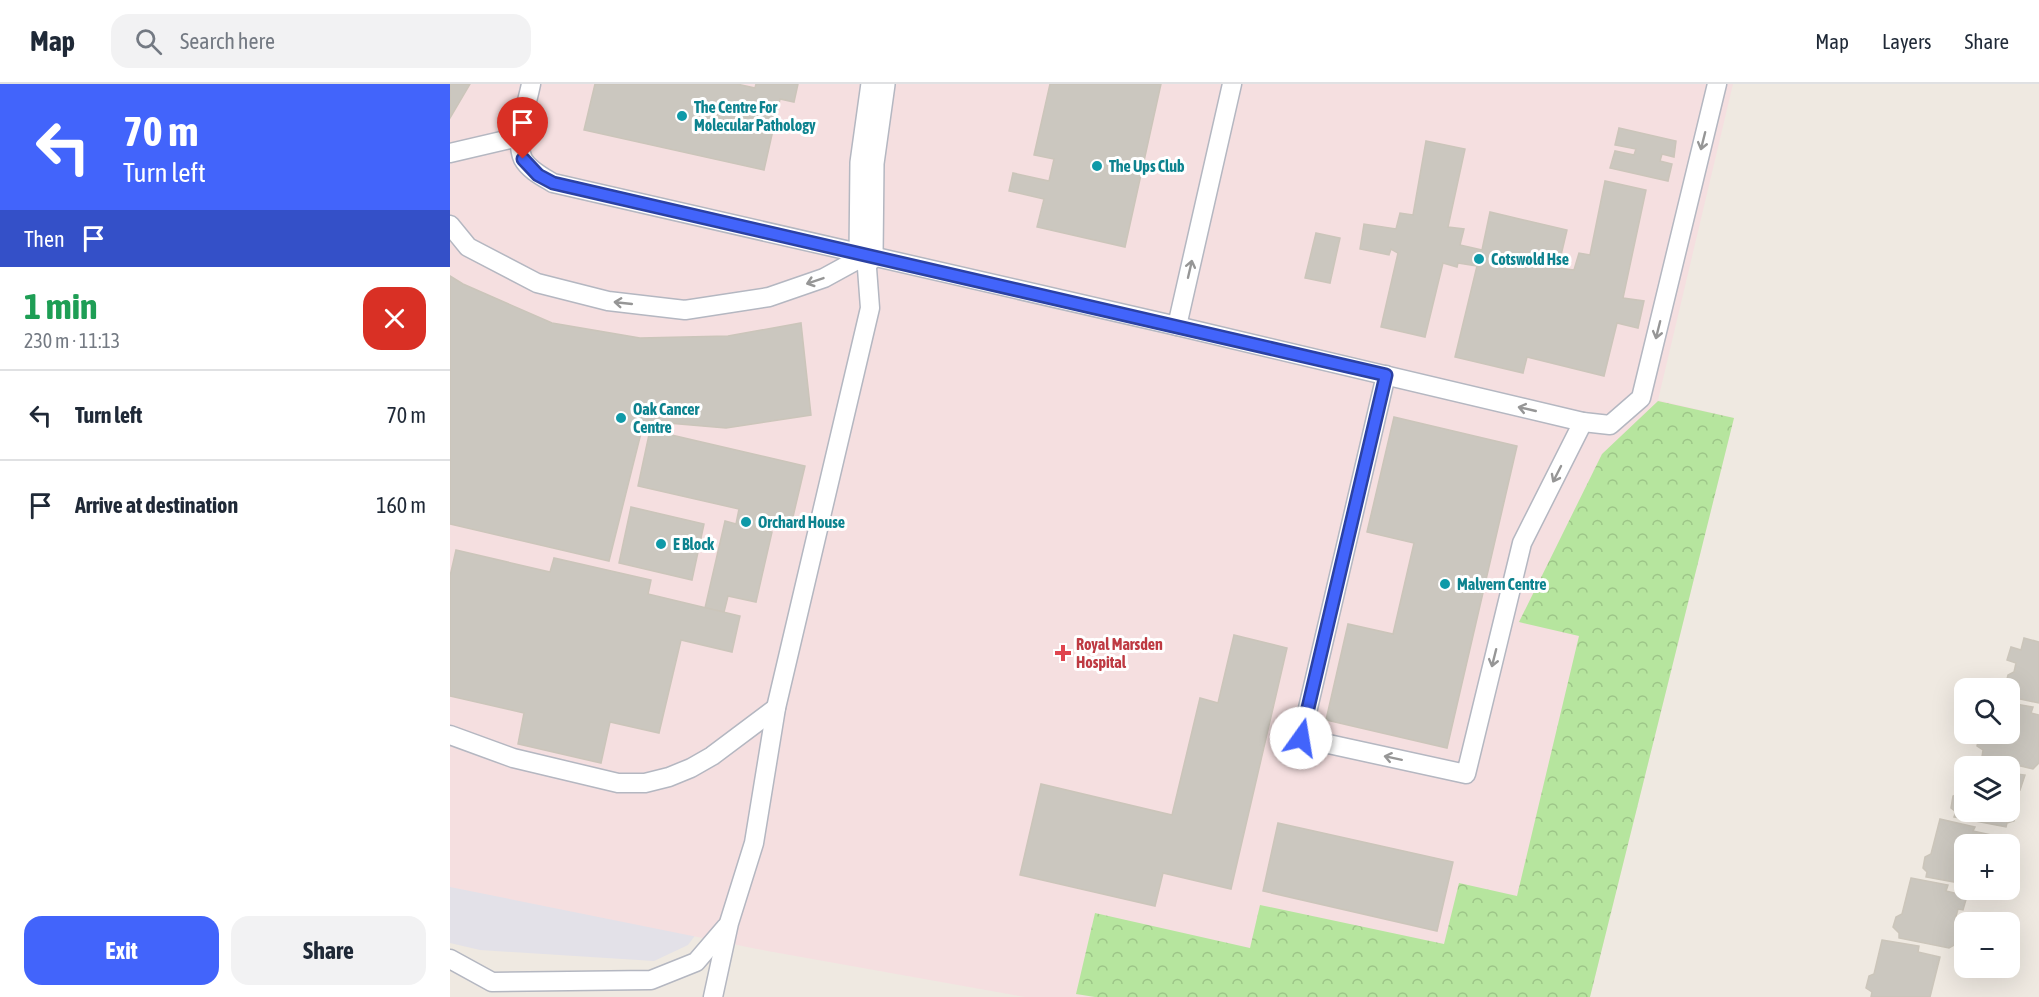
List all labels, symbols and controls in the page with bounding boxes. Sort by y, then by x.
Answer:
search box [111,14,531,68]
text: Map [30,25,75,57]
icon: search [132,25,165,58]
text: Search here [180,28,275,54]
text: Map [1815,29,1849,53]
text: Layers [1882,29,1932,53]
text: Share [1965,29,2009,53]
pin [497,97,548,159]
place label: The Centre For Molecular Pathology [694,98,816,134]
icon: arrive [506,106,539,139]
text: 70 m [123,107,198,155]
icon: left [24,108,102,186]
marker: The Centre For Molecular Pathology [675,109,689,123]
one-way arrow [1697,131,1709,150]
text: Turn left [123,157,206,188]
place label: The Ups Club [1109,157,1185,175]
marker: The Ups Club [1090,159,1104,173]
icon: arrive [77,222,110,255]
text: Then [24,226,65,252]
place label: Cotswold Hse [1491,250,1569,268]
marker: Cotswold Hse [1472,252,1486,266]
one-way arrow [1185,259,1196,279]
one-way arrow [806,277,824,288]
text: 1 min [24,285,98,327]
button: close [363,287,426,350]
one-way arrow [614,297,634,308]
one-way arrow [1651,321,1663,340]
text: 230 m · 11:13 [24,329,120,352]
icon: left [24,399,57,432]
place label: Oak Cancer Centre [633,400,700,436]
text: Turn left [75,402,142,428]
text: 70 m [386,402,426,428]
one-way arrow [1518,402,1537,414]
marker: Oak Cancer Centre [614,411,628,425]
one-way arrow [1551,465,1562,483]
icon: arrive [24,489,57,522]
text: Arrive at destination [75,492,238,518]
text: 160 m [376,492,426,518]
place label: Orchard House [758,513,845,531]
marker: Orchard House [739,515,753,529]
place label: E Block [673,535,715,553]
marker: E Block [654,537,668,551]
place label: Malvern Centre [1457,575,1546,593]
marker: Malvern Centre [1438,577,1452,591]
place label: Royal Marsden Hospital [1076,635,1163,671]
marker: Royal Marsden Hospital [1054,644,1072,662]
one-way arrow [1488,647,1499,667]
map controls [1954,678,2020,978]
button: search [1954,678,2020,744]
position arrow [1269,706,1333,770]
one-way arrow [1383,752,1403,763]
button: layers [1954,756,2020,822]
button: + [1954,834,2020,900]
button: − [1954,912,2020,978]
button: Exit [24,916,219,985]
button: Share [231,916,426,985]

